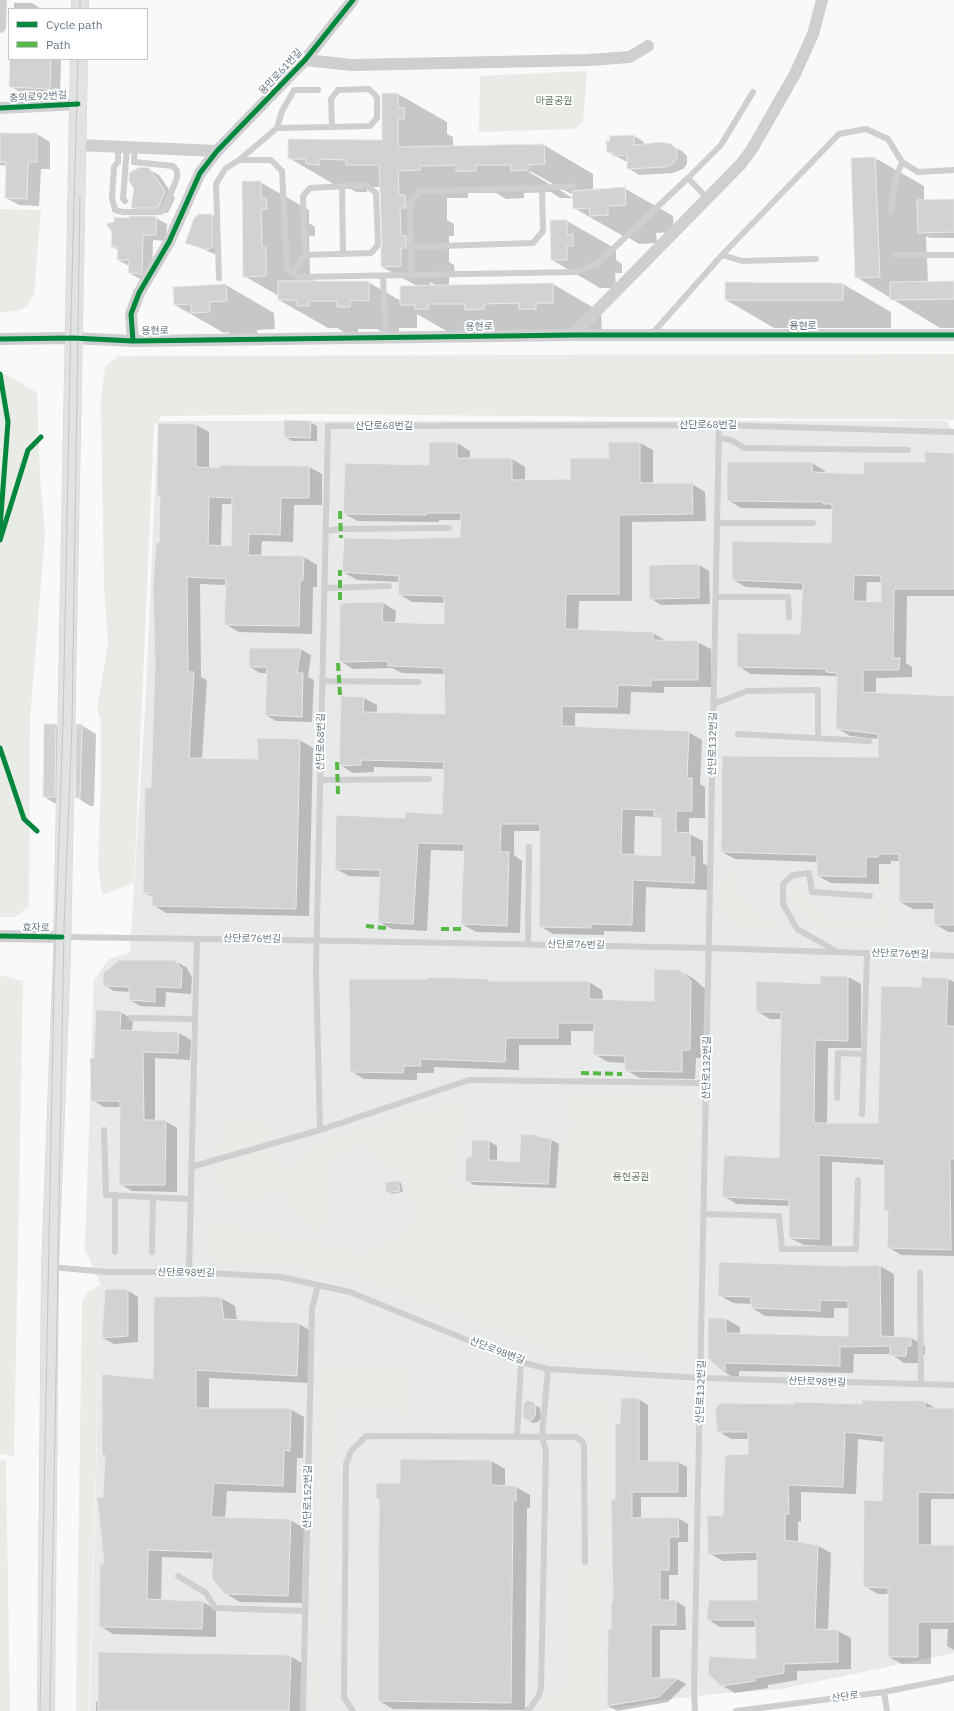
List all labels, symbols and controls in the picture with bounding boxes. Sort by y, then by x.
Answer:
legend [8,8,148,60]
text: Cycle path [46,17,103,32]
text: Path [46,37,71,52]
street label: 용민로61번길 [257,47,305,97]
street label: 충의로92번길 [9,89,67,105]
park label: 마골공원 [536,95,572,107]
street label: 용현로 [789,320,817,332]
street label: 용현로 [465,321,493,333]
street label: 용현로 [141,325,169,337]
street label: 산단로68번길 [679,419,737,431]
street label: 산단로68번길 [355,420,413,432]
street label: 산단로132번길 [706,712,720,776]
street label: 산단로68번길 [314,713,328,771]
street label: 효자로 [22,922,50,934]
street label: 산단로76번길 [223,932,281,946]
street label: 산단로76번길 [547,938,605,952]
street label: 산단로76번길 [871,947,929,961]
street label: 산단로132번길 [700,1036,714,1100]
park label: 용현공원 [613,1171,649,1183]
street label: 산단로98번길 [157,1266,215,1280]
street label: 산단로98번길 [468,1335,526,1367]
street label: 산단로132번길 [694,1360,708,1424]
street label: 산단로98번길 [788,1375,846,1389]
street label: 산단로152번길 [301,1465,315,1529]
street label: 산단로 [831,1689,859,1705]

